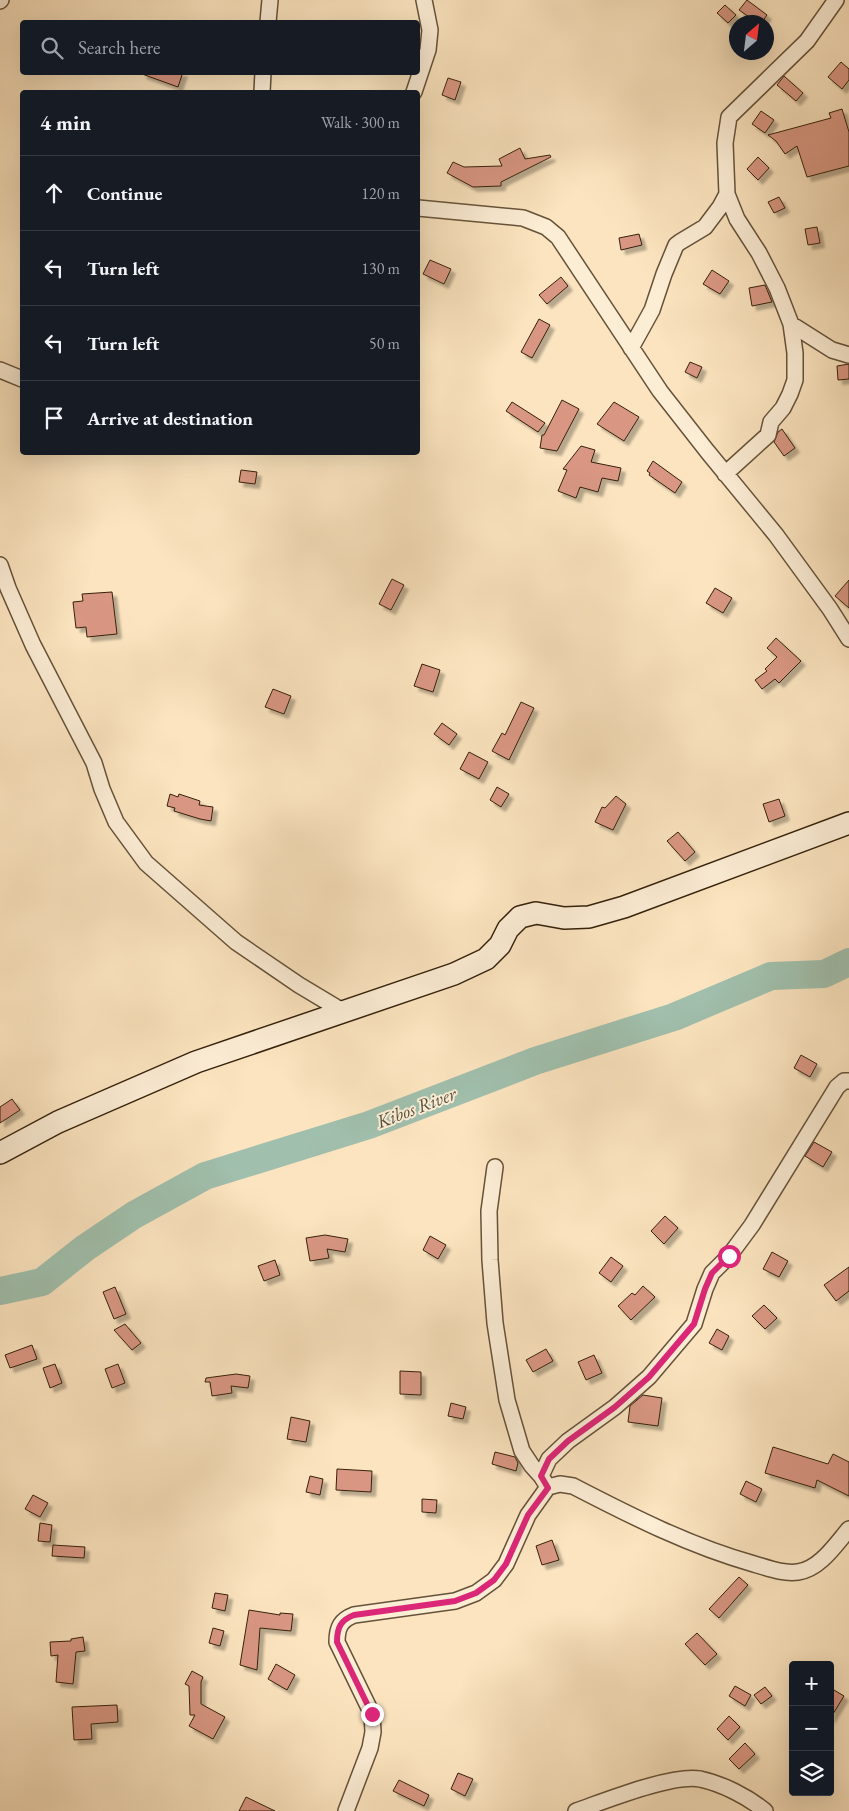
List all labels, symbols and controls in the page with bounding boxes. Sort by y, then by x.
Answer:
north arrow [729,15,774,60]
search box [20,20,420,75]
icon: search [38,34,66,62]
text: Search here [78,35,160,60]
text: 4 min [40,109,91,136]
text: Walk · 300 m [321,112,400,133]
icon: ahead [40,179,68,207]
text: Continue [87,181,162,206]
text: 120 m [361,183,400,204]
icon: left [40,254,68,282]
text: Turn left [87,256,159,281]
text: 130 m [361,258,400,279]
icon: left [40,329,68,357]
text: Turn left [87,331,159,356]
text: 50 m [369,333,400,354]
icon: arrive [40,404,68,432]
text: Arrive at destination [87,406,253,431]
water label: Kibos River [372,1081,460,1134]
route start [718,1245,741,1268]
map controls [789,1661,834,1796]
button: + [789,1661,834,1706]
route end [361,1703,384,1726]
button: − [789,1706,834,1751]
button: layers [789,1751,834,1796]

